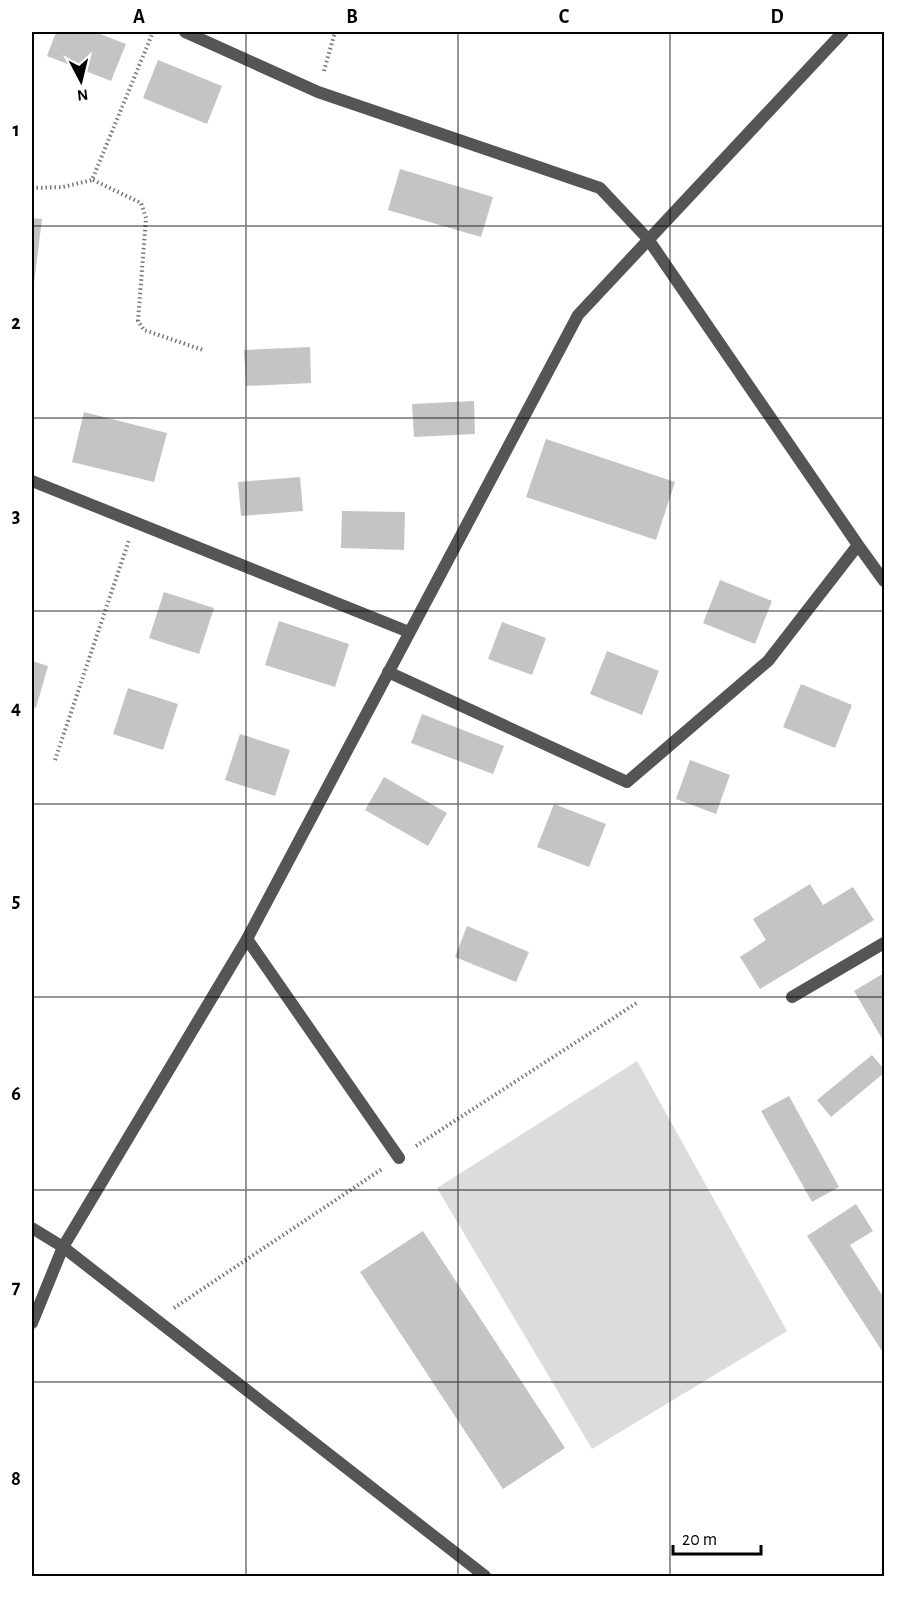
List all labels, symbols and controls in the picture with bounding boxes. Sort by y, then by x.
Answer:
text: A [133,7,145,27]
text: B [346,7,358,27]
text: C [559,7,570,27]
text: D [770,7,784,27]
north arrow [51,51,111,111]
text: N [76,86,89,104]
text: 1 [12,120,20,140]
text: 2 [11,313,21,333]
text: 3 [12,506,20,526]
text: 4 [11,698,21,718]
text: 5 [12,891,20,911]
text: 6 [11,1084,21,1104]
text: 7 [12,1277,21,1297]
text: 8 [11,1469,21,1489]
scale bar [673,1518,762,1556]
text: 20 m [682,1531,717,1549]

